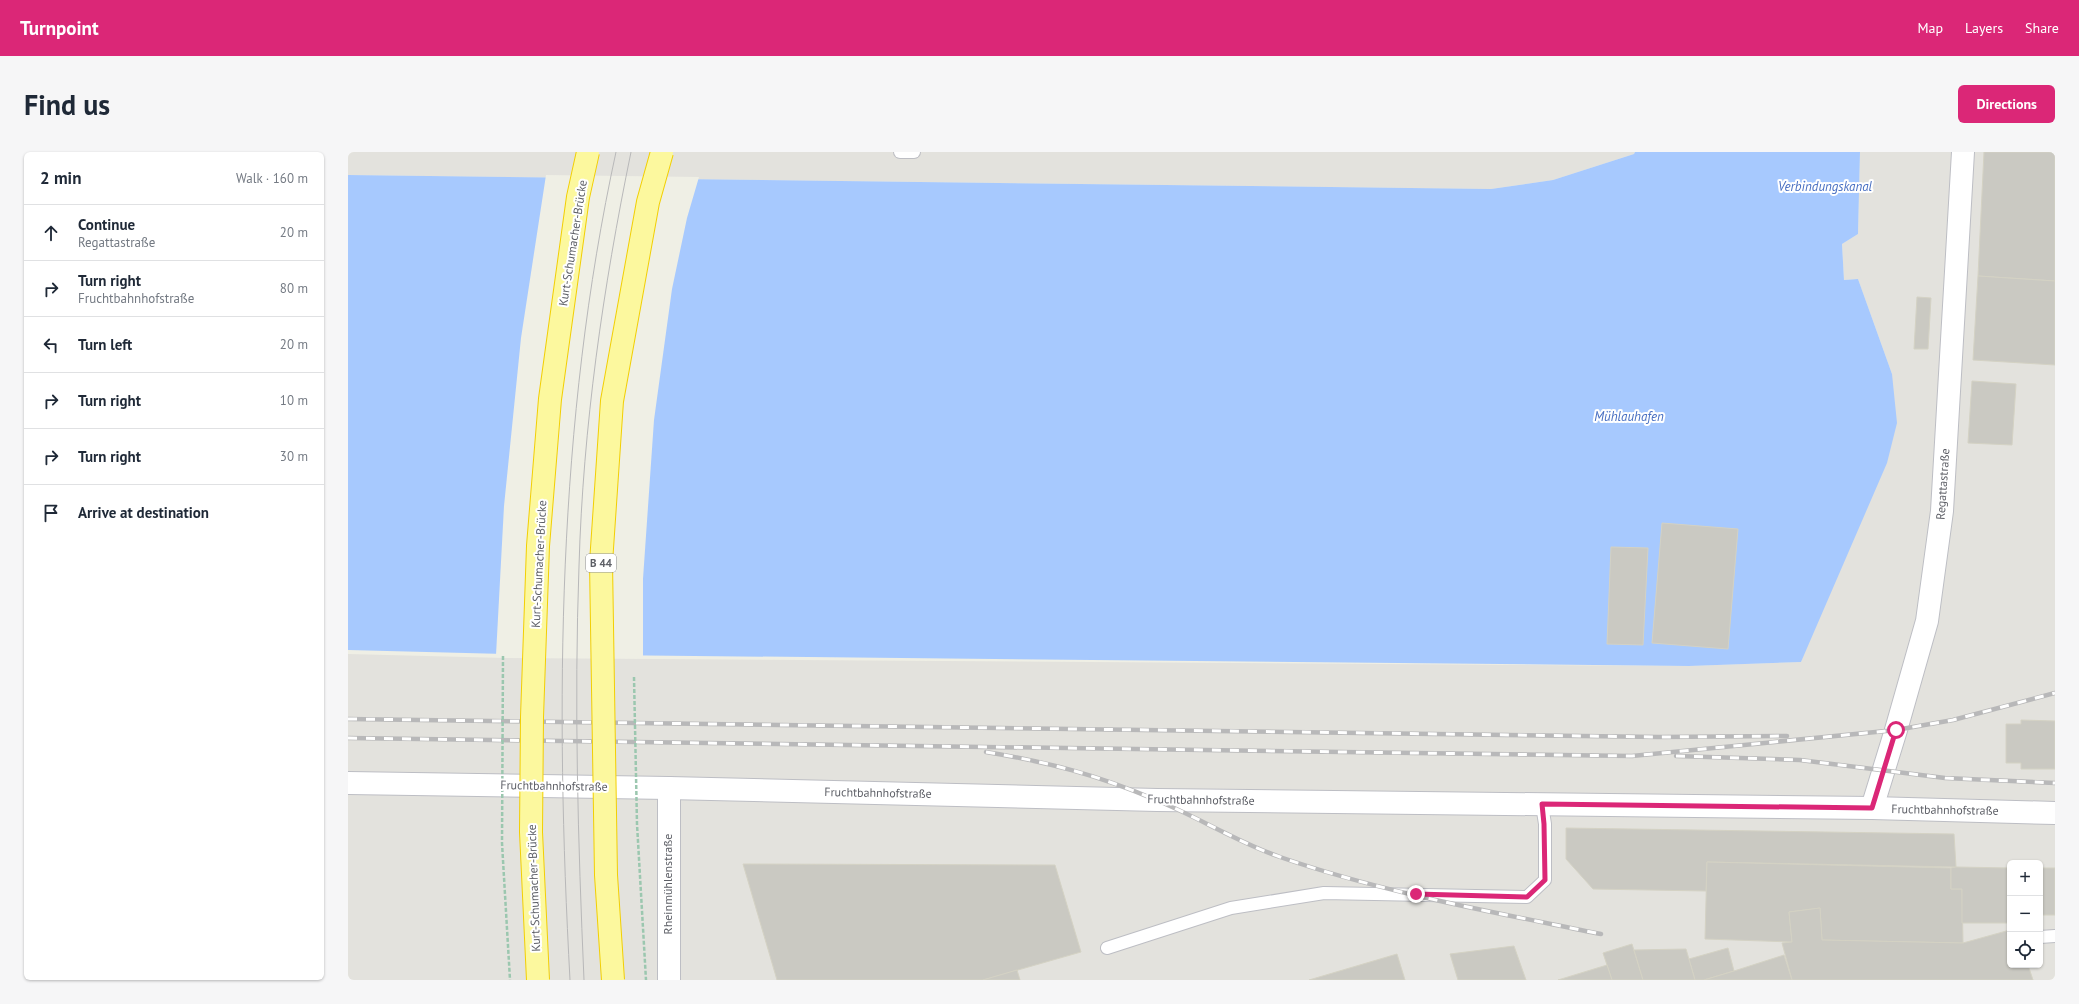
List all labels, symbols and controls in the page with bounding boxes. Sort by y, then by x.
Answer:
text: Turnpoint [20,16,99,40]
text: Map [1917,19,1943,37]
text: Layers [1965,19,2003,37]
text: Share [2025,19,2059,37]
button: Directions [1958,85,2055,123]
text: Find us [24,86,110,123]
text: 2 min [40,167,81,189]
text: Walk · 160 m [236,170,308,187]
water label: Verbindungskanal [1778,178,1873,195]
street label: Kurt-Schumacher-Brücke [555,179,590,307]
text: Continue [78,215,135,234]
icon: ahead [40,222,62,244]
text: 20 m [280,224,308,241]
text: Regattastraße [78,234,155,251]
text: Turn right [78,271,141,290]
icon: right [40,278,62,300]
text: 80 m [280,280,308,297]
text: Fruchtbahnhofstraße [78,290,194,307]
icon: left [40,334,62,356]
text: Turn left [78,335,132,354]
text: 20 m [280,336,308,353]
icon: right [40,390,62,412]
text: Turn right [78,391,141,410]
text: 10 m [280,392,308,409]
water label: Mühlauhafen [1594,408,1664,425]
icon: right [40,446,62,468]
text: Turn right [78,447,141,466]
text: 30 m [280,448,308,465]
street label: Regattastraße [1933,448,1952,520]
street label: Kurt-Schumacher-Brücke [528,500,549,628]
icon: arrive [40,502,62,524]
text: Arrive at destination [78,503,209,522]
road number: B 44 [586,554,616,572]
route start [1887,721,1905,739]
street label: Fruchtbahnhofstraße [500,777,608,794]
street label: Fruchtbahnhofstraße [824,784,932,801]
street label: Fruchtbahnhofstraße [1147,791,1255,808]
street label: Fruchtbahnhofstraße [1891,801,1999,818]
street label: Kurt-Schumacher-Brücke [524,824,543,952]
street label: Rheinmühlenstraße [660,834,675,934]
map controls [2007,860,2043,968]
button: + [2007,860,2043,896]
route end [1407,885,1425,903]
button: − [2007,896,2043,932]
button: locate [2007,932,2043,968]

